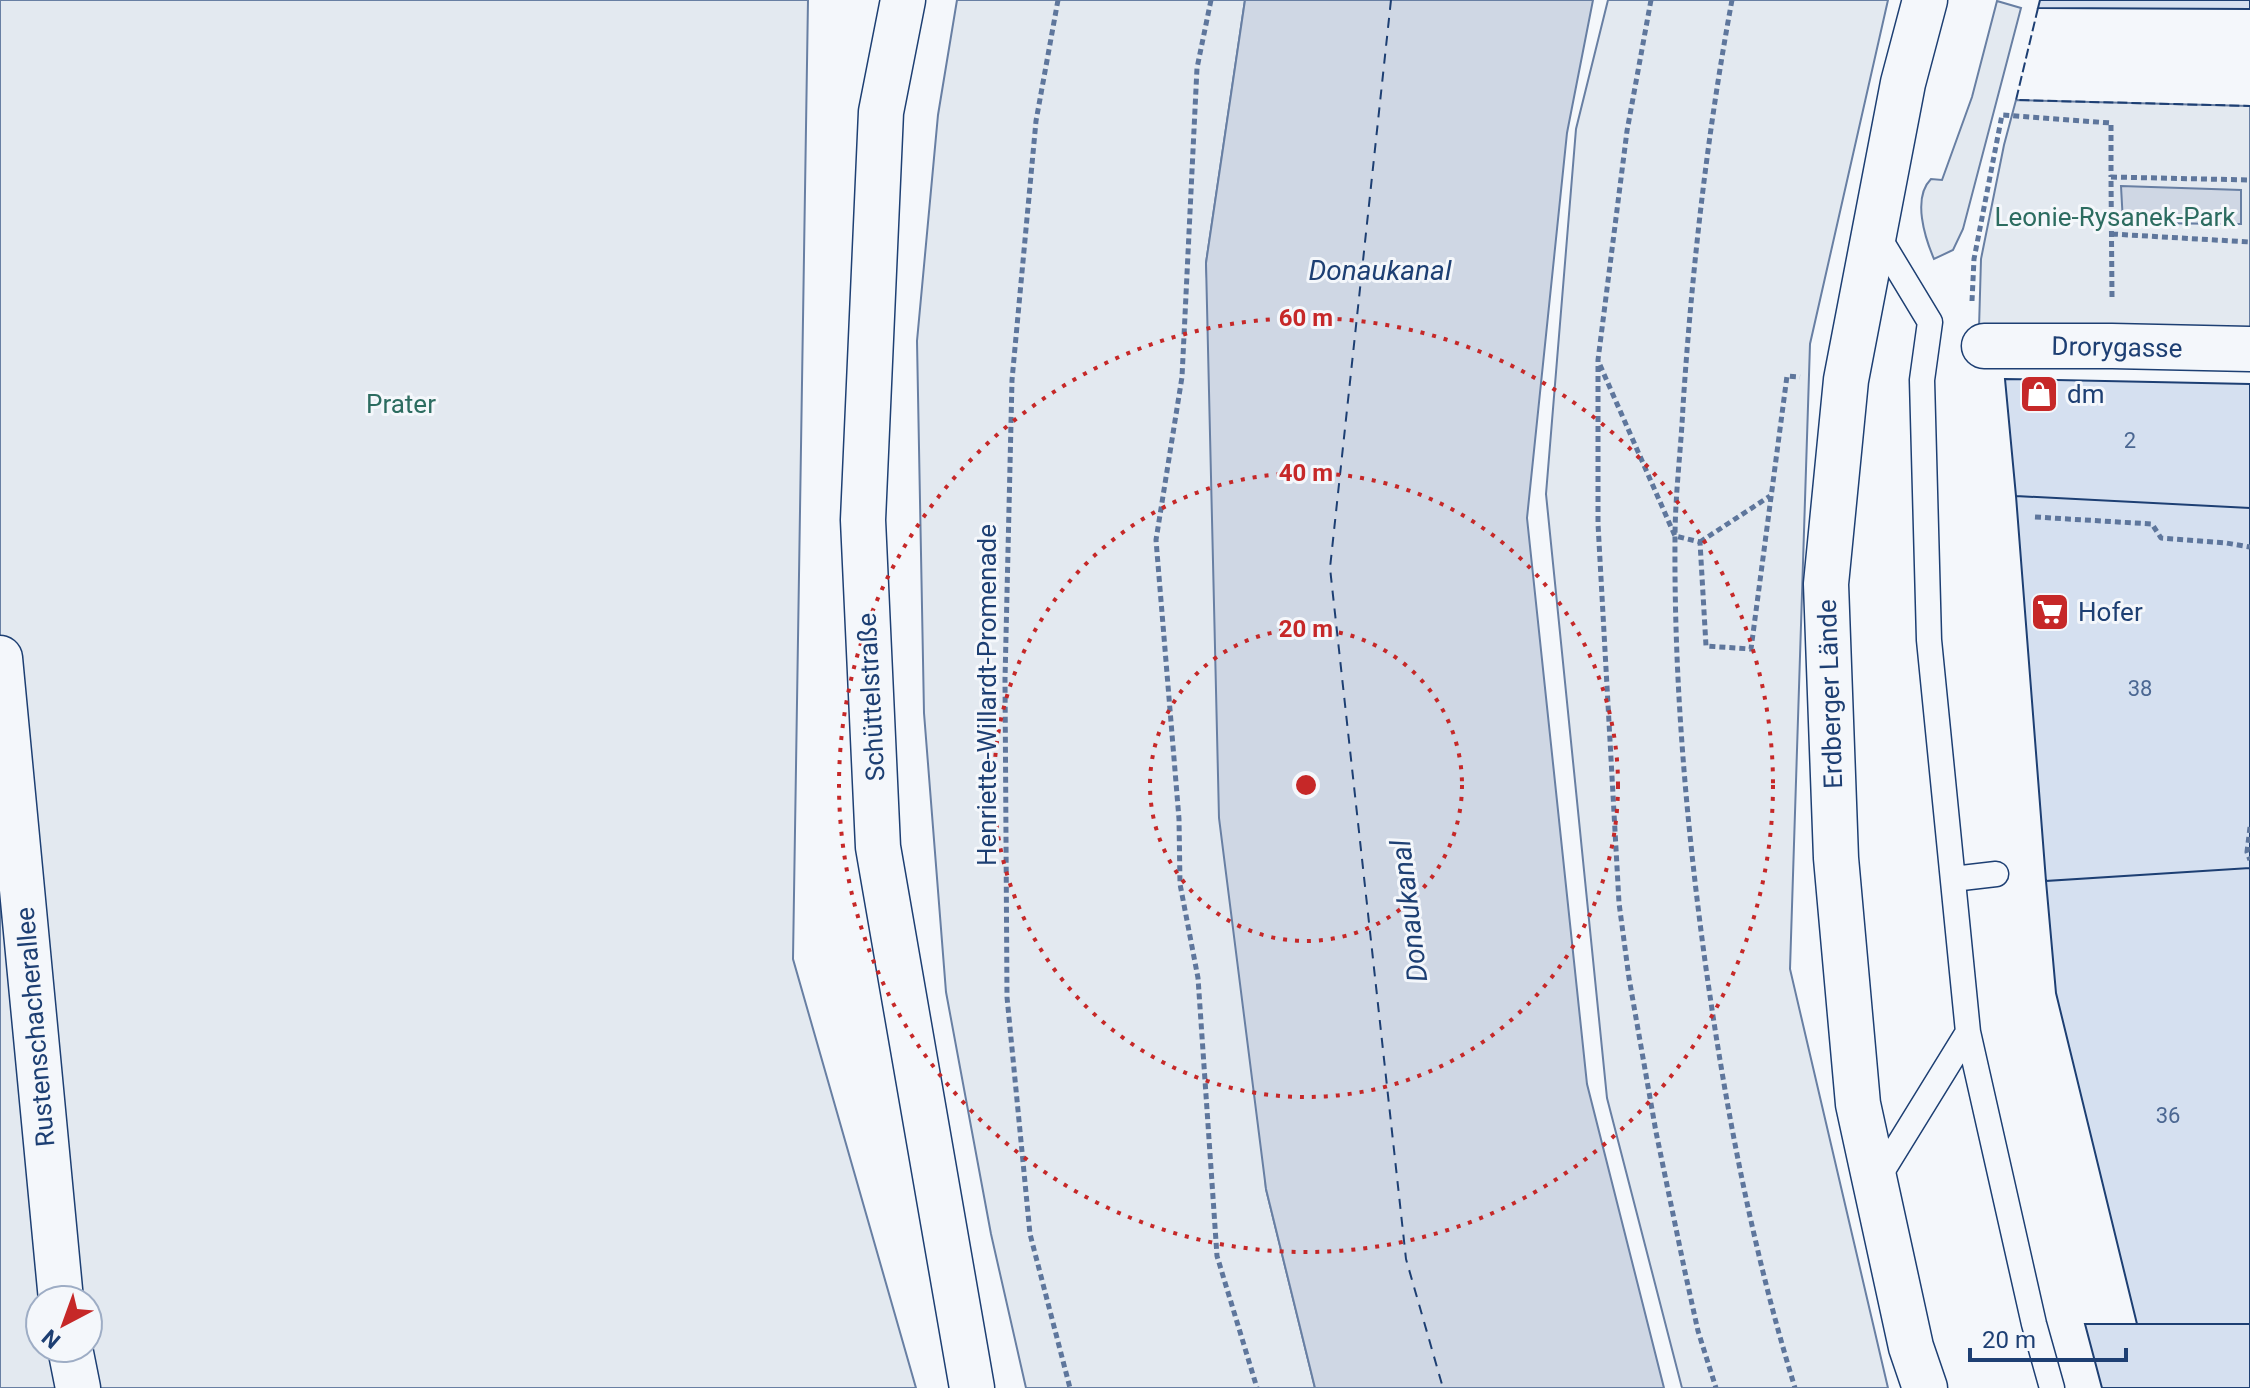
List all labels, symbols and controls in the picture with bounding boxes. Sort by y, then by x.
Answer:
park label: Leonie-Rysanek-Park [1994,202,2236,232]
water label: Donaukanal [1309,254,1452,287]
text: 60 m [1279,304,1333,332]
street label: Drorygasse [2051,331,2183,363]
shop icon: dm [2018,373,2060,415]
place label: dm [2067,379,2104,409]
park label: Prater [366,389,436,419]
house number: 2 [2124,428,2136,453]
text: 40 m [1279,459,1333,487]
street label: Henriette-Willardt-Promenade [972,524,1002,866]
supermarket icon: Hofer [2029,591,2071,633]
place label: Hofer [2078,597,2143,627]
street label: Erdberger Lände [1812,599,1848,789]
street label: Schüttelstraße [852,612,890,782]
text: 20 m [1279,615,1333,643]
house number: 38 [2128,676,2152,701]
centre of rings [1292,771,1320,799]
water label: Donaukanal [1384,838,1434,984]
street label: Rustenschacherallee [10,906,60,1148]
house number: 36 [2156,1103,2180,1128]
north arrow [24,1284,104,1364]
scale bar [1970,1312,2126,1362]
text: N [37,1324,65,1353]
text: 20 m [1982,1326,2036,1354]

